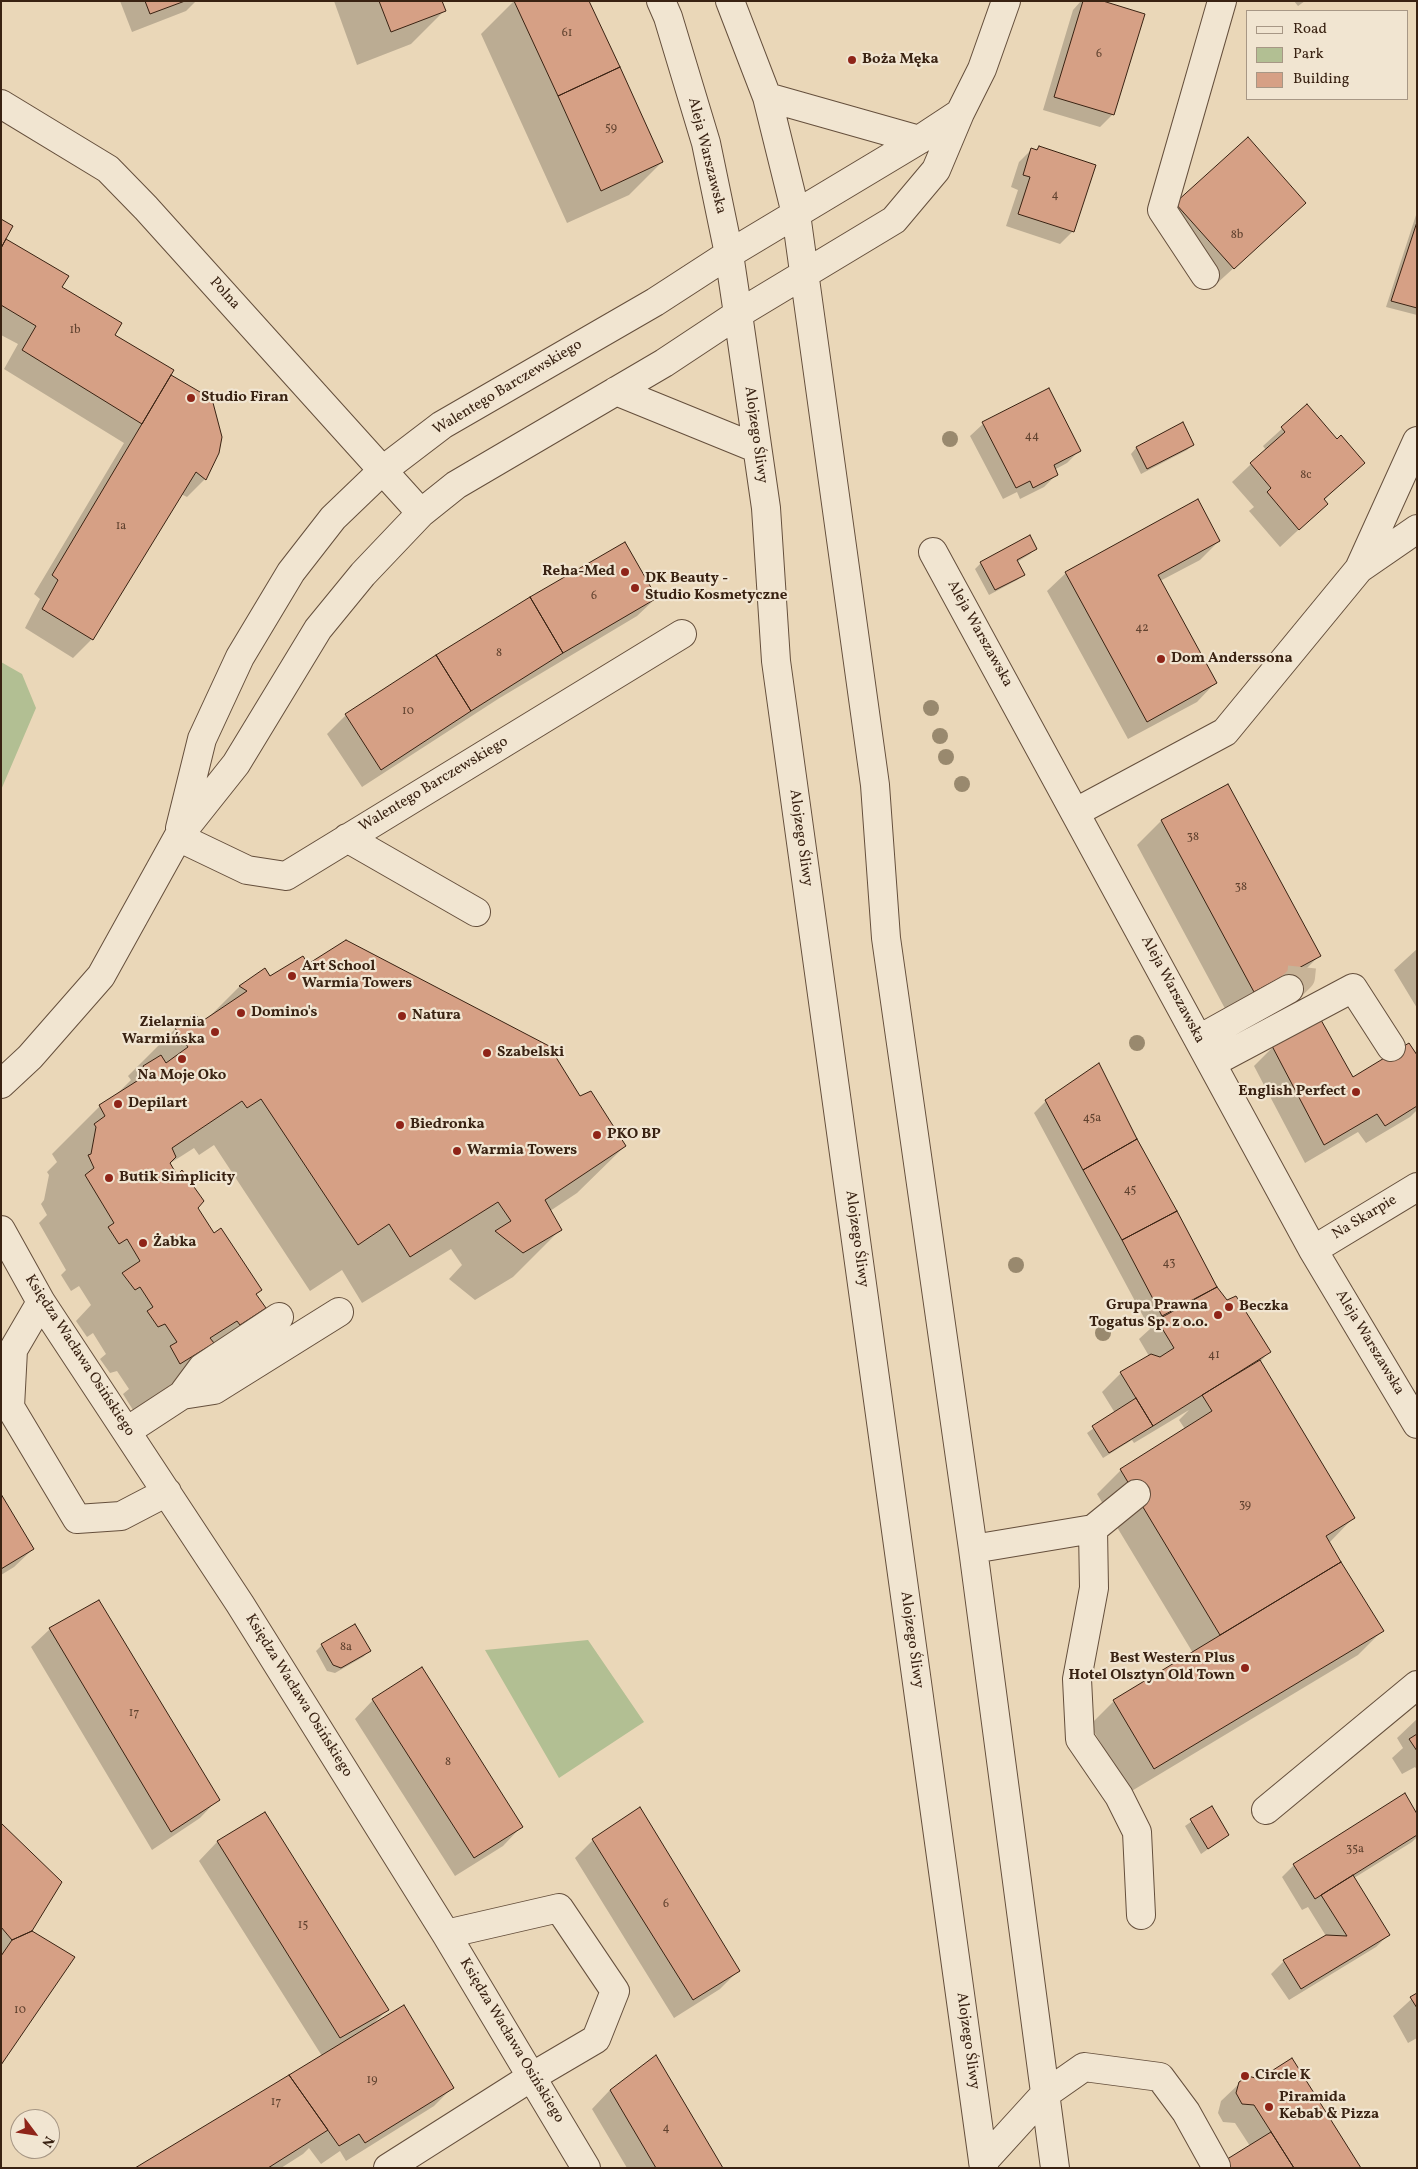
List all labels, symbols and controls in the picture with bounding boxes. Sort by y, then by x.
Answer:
legend [1246,10,1408,100]
text: Road [1293,19,1327,40]
house number: 61 [562,27,572,41]
text: Park [1293,44,1324,65]
house number: 6 [1096,48,1102,62]
place label: Boża Męka [862,51,939,69]
marker: Boża Męka [846,54,858,66]
text: Building [1293,69,1349,90]
street label: Aleja Warszawska [683,96,729,216]
house number: 59 [605,122,617,136]
house number: 4 [1051,189,1059,203]
house number: 8b [1231,229,1243,243]
street label: Polna [205,274,243,314]
house number: 1b [69,324,81,338]
street label: Walentego Barczewskiego [430,336,586,440]
street label: Alojzego Śliwy [739,385,771,485]
place label: Studio Firan [201,389,289,407]
marker: Studio Firan [185,392,197,404]
house number: 44 [1025,430,1039,444]
house number: 8c [1300,469,1312,483]
house number: 1a [116,520,126,534]
place label: Reha-Med [542,563,615,581]
marker: Reha-Med [619,566,631,578]
place label: DK Beauty - Studio Kosmetyczne [645,570,787,605]
street label: Aleja Warszawska [942,577,1016,691]
marker: DK Beauty - Studio Kosmetyczne [629,582,641,594]
house number: 6 [591,590,597,604]
house number: 42 [1135,622,1149,636]
house number: 8 [496,647,502,661]
place label: Dom Anderssona [1171,650,1293,668]
marker: Dom Anderssona [1155,653,1167,665]
house number: 10 [402,705,414,719]
street label: Walentego Barczewskiego [356,733,512,837]
street label: Alojzego Śliwy [784,788,816,888]
house number: 38 [1187,831,1199,845]
house number: 38 [1235,881,1247,895]
street label: Aleja Warszawska [1136,933,1208,1047]
place label: Art School Warmia Towers [302,958,412,993]
marker: Art School Warmia Towers [286,970,298,982]
place label: Domino's [251,1004,317,1022]
marker: Domino's [235,1007,247,1019]
place label: Natura [412,1007,461,1025]
marker: Natura [396,1010,408,1022]
place label: Zielarnia Warmińska [122,1014,205,1049]
marker: Zielarnia Warmińska [209,1026,221,1038]
place label: Szabelski [497,1044,564,1062]
marker: Szabelski [481,1047,493,1059]
marker: Na Moje Oko [176,1053,188,1065]
place label: Na Moje Oko [138,1067,226,1085]
place label: English Perfect [1238,1083,1346,1101]
marker: English Perfect [1350,1086,1362,1098]
place label: Depilart [128,1095,187,1113]
marker: Depilart [112,1098,124,1110]
house number: 45a [1083,1112,1101,1126]
place label: Biedronka [410,1116,485,1134]
marker: Biedronka [394,1119,406,1131]
place label: PKO BP [607,1126,661,1144]
marker: PKO BP [591,1129,603,1141]
place label: Warmia Towers [467,1142,577,1160]
marker: Warmia Towers [451,1145,463,1157]
place label: Butik Simplicity [119,1169,235,1187]
marker: Butik Simplicity [103,1172,115,1184]
house number: 45 [1124,1184,1136,1198]
street label: Alojzego Śliwy [840,1189,872,1289]
street label: Na Skarpie [1329,1192,1401,1244]
place label: Żabka [153,1234,197,1252]
marker: Żabka [137,1237,149,1249]
house number: 43 [1163,1257,1175,1271]
street label: Księdza Wacława Osińskiego [20,1272,138,1440]
street label: Aleja Warszawska [1331,1287,1407,1399]
place label: Grupa Prawna Togatus Sp. z o.o. [1089,1297,1208,1332]
place label: Beczka [1239,1298,1289,1316]
marker: Beczka [1223,1301,1235,1313]
marker: Grupa Prawna Togatus Sp. z o.o. [1212,1309,1224,1321]
house number: 41 [1208,1349,1220,1363]
house number: 39 [1239,1499,1251,1513]
street label: Alojzego Śliwy [895,1590,927,1690]
street label: Księdza Wacława Osińskiego [240,1611,356,1781]
house number: 8a [340,1641,352,1655]
place label: Best Western Plus Hotel Olsztyn Old Town [1069,1650,1235,1685]
marker: Best Western Plus Hotel Olsztyn Old Town [1239,1662,1251,1674]
house number: 17 [129,1707,139,1721]
house number: 8 [445,1756,451,1770]
house number: 35a [1346,1843,1364,1857]
house number: 6 [663,1898,669,1912]
house number: 15 [298,1919,308,1933]
street label: Księdza Wacława Osińskiego [455,1955,567,2127]
street label: Alojzego Śliwy [951,1991,983,2091]
house number: 10 [14,2004,26,2018]
place label: Circle K [1255,2067,1311,2085]
marker: Circle K [1239,2070,1251,2082]
house number: 19 [367,2074,377,2088]
place label: Piramida Kebab & Pizza [1279,2089,1379,2124]
house number: 17 [271,2096,281,2110]
marker: Piramida Kebab & Pizza [1263,2101,1275,2113]
north arrow [10,2109,60,2159]
house number: 4 [662,2122,670,2136]
text: N [37,2132,58,2151]

